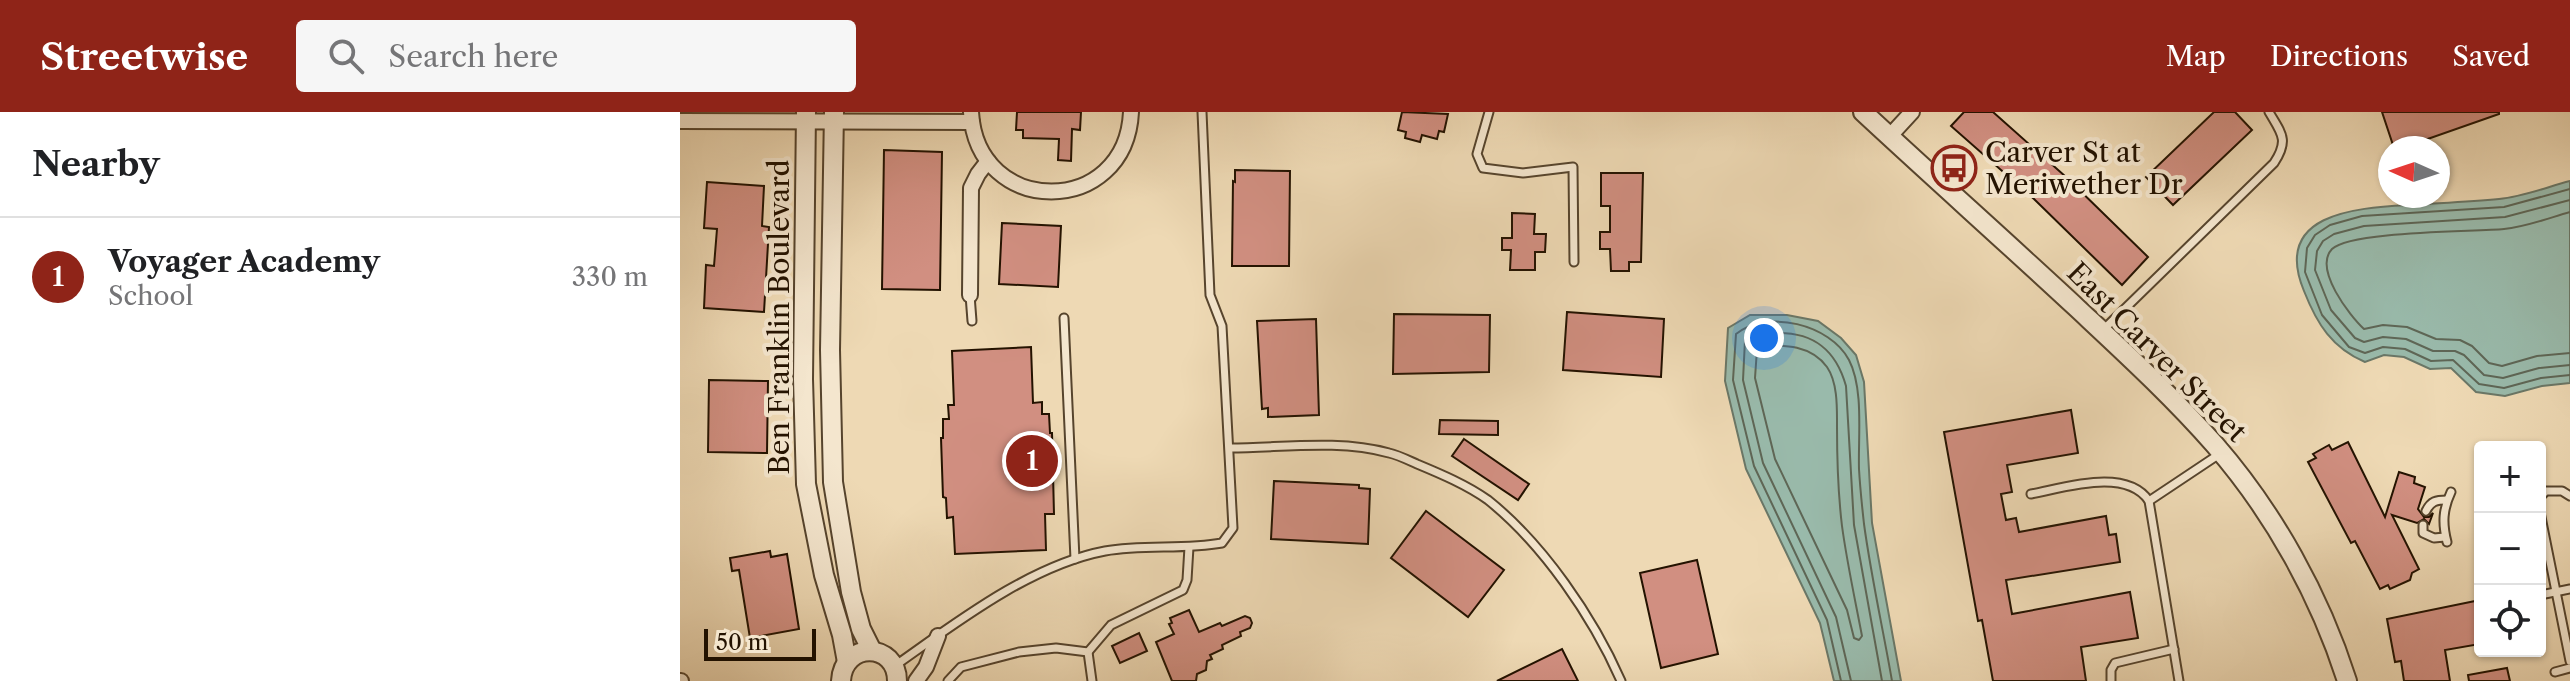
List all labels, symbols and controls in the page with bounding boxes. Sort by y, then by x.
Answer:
search box [296,20,856,92]
text: Streetwise [40,33,248,80]
icon: search [324,34,368,78]
text: Search here [388,38,558,75]
text: Map [2166,39,2226,73]
text: Directions [2270,39,2408,73]
text: Saved [2452,39,2530,73]
place label: Carver St at Meriwether Dr [1985,135,2183,201]
north arrow [2378,136,2450,208]
text: Nearby [32,143,160,185]
bus stop icon: Carver St at Meriwether Dr [1930,144,1978,192]
street label: Ben Franklin Boulevard [762,159,796,475]
text: Voyager Academy [108,243,380,280]
street label: East Carver Street [2060,255,2254,449]
text: 1 [52,261,64,293]
text: 330 m [572,261,648,293]
text: School [108,280,193,312]
your location [1744,318,1784,358]
pin: 1 [1006,431,1058,491]
map controls [2474,441,2546,657]
button: + [2474,441,2546,513]
button: − [2474,513,2546,585]
button: locate [2474,585,2546,657]
scale bar [704,625,816,661]
text: 50 m [716,629,768,656]

